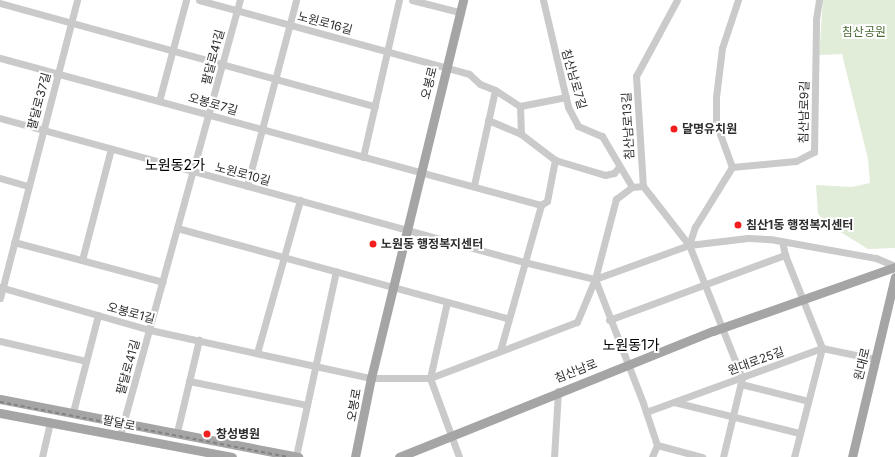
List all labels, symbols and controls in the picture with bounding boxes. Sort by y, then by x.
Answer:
street label: 노원로16길 [296,9,354,37]
park label: 침산공원 [842,25,886,39]
street label: 팔달로41길 [199,28,227,86]
street label: 침산남로7길 [559,47,589,111]
street label: 오봉로 [418,65,440,101]
street label: 팔달로37길 [24,71,54,131]
street label: 침산남로9길 [796,81,812,143]
street label: 오봉로7길 [187,90,239,118]
street label: 침산남로13길 [619,92,637,160]
place label: 달명유치원 [682,122,737,136]
marker: 달명유치원 [669,124,679,134]
district label: 노원동2가 [145,157,205,173]
street label: 노원로10길 [214,160,272,188]
place label: 침산1동 행정복지센터 [746,218,853,232]
marker: 침산1동 행정복지센터 [733,220,743,230]
place label: 노원동 행정복지센터 [381,237,483,251]
marker: 노원동 행정복지센터 [368,239,378,249]
street label: 오봉로1길 [105,300,157,326]
district label: 노원동1가 [602,337,660,353]
street label: 팔달로41길 [113,338,143,396]
street label: 원대로25길 [726,344,786,378]
street label: 원대로 [851,346,873,382]
street label: 침산남로 [553,356,599,386]
street label: 오봉로 [344,387,364,423]
street label: 팔달로 [101,413,137,433]
place label: 창성병원 [216,427,260,441]
marker: 창성병원 [201,428,213,440]

